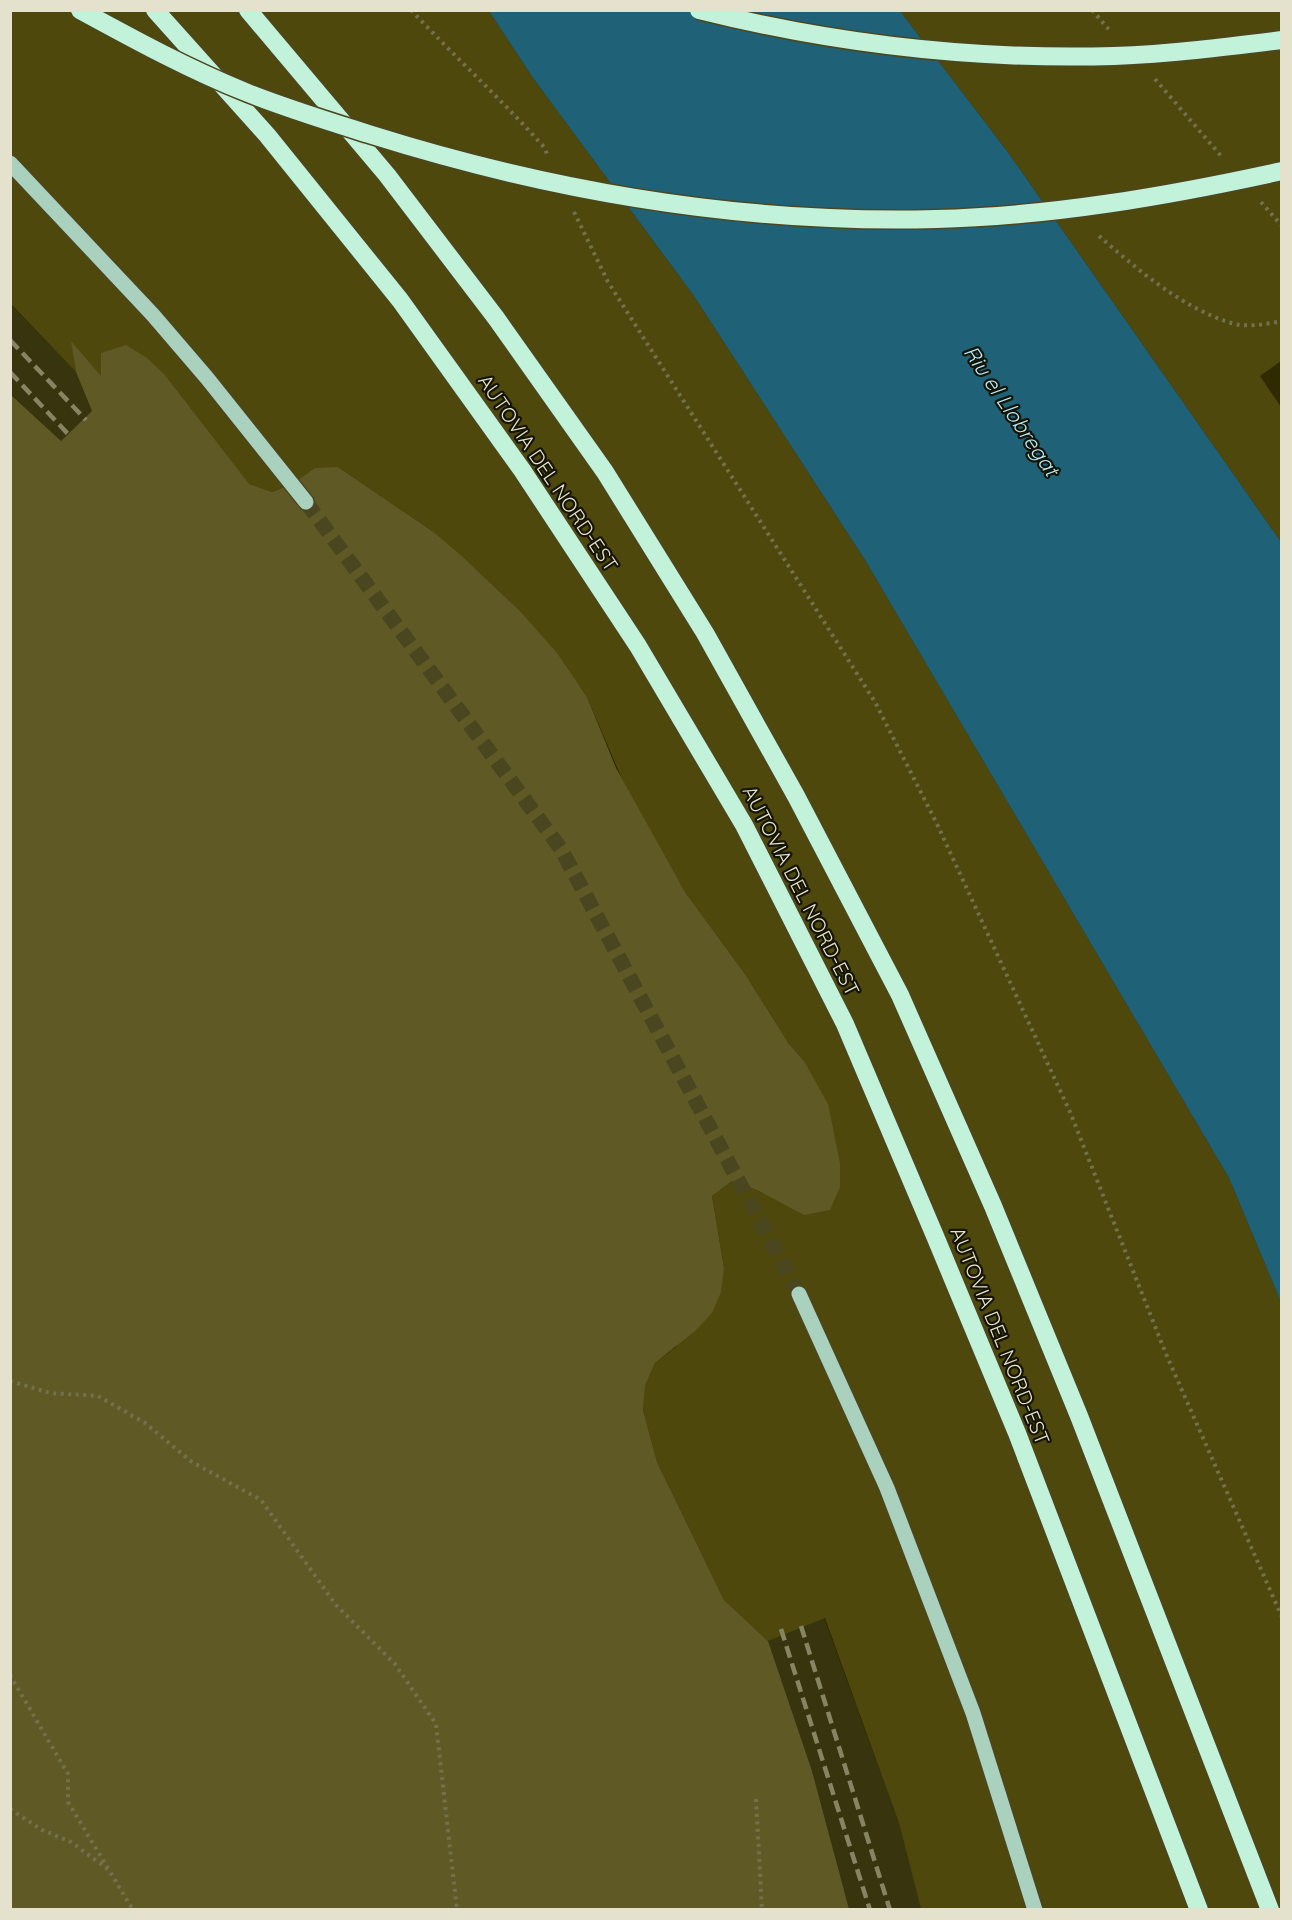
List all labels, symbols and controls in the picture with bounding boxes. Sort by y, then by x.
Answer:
water label: Riu el Llobregat [959,340,1067,483]
street label: AUTOVIA DEL NORD-EST [473,369,624,576]
street label: AUTOVIA DEL NORD-EST [738,782,865,1000]
street label: AUTOVIA DEL NORD-EST [945,1223,1056,1448]

